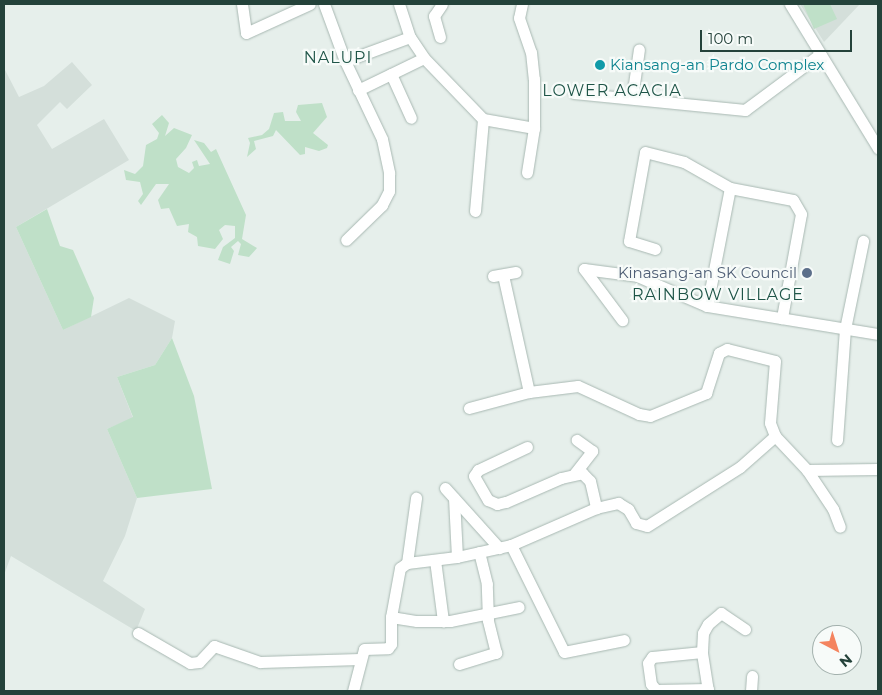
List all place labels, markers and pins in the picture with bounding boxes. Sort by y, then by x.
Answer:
place label: Kiansang-an Pardo Complex [610,56,824,74]
marker: Kiansang-an Pardo Complex [594,59,606,71]
place label: Kinasang-an SK Council [618,264,797,282]
marker: Kinasang-an SK Council [801,267,813,279]

